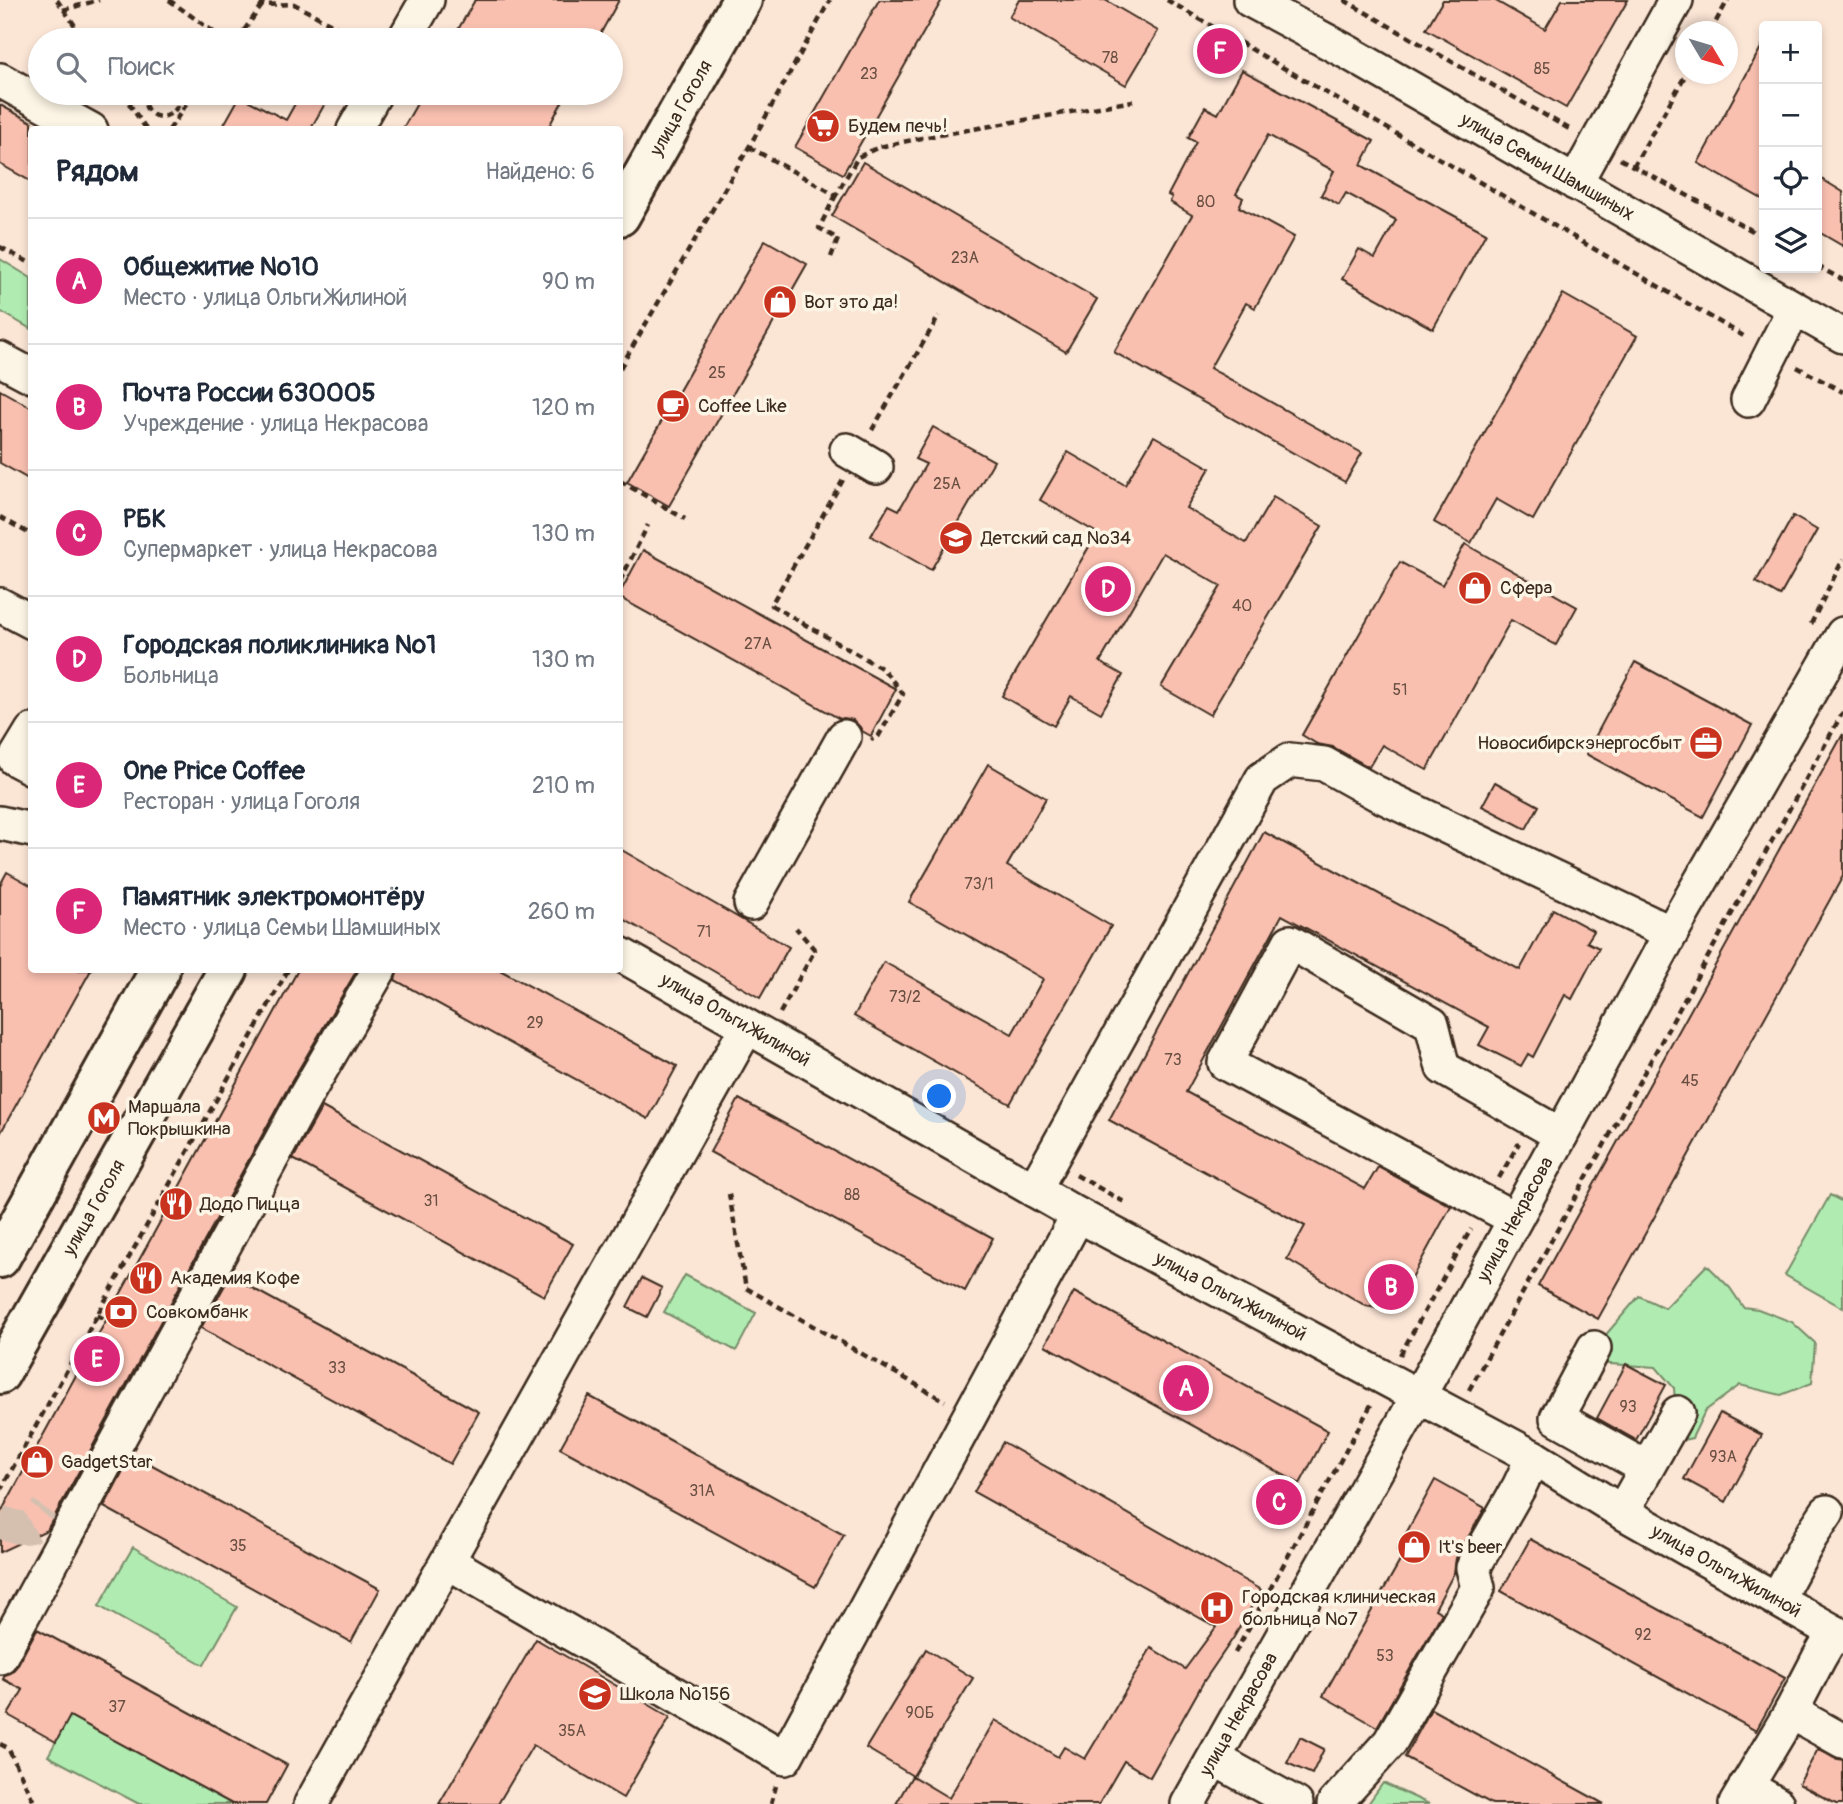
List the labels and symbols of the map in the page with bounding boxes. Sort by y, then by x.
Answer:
north arrow [1675,21,1738,84]
pin: F [1197,25,1243,77]
house number: 78 [1102,48,1118,68]
street label: улица Гоголя [644,56,718,161]
house number: 85 [1534,59,1550,79]
house number: 23 [860,64,878,84]
supermarket icon: Будем печь! [804,107,842,145]
street label: улица Семьи Шамшиных [1455,107,1639,226]
place label: Будем печь! [848,114,948,138]
house number: 80 [1197,192,1216,212]
house number: 23А [951,248,979,268]
shop icon: Вот это да! [761,283,799,321]
place label: Вот это да! [804,290,898,314]
house number: 25 [708,363,726,383]
cafe icon: Coffee Like [654,387,692,425]
place label: Coffee Like [698,394,787,418]
house number: 25А [933,474,961,494]
school or university icon: Детский сад №34 [937,519,975,557]
place label: Детский сад №34 [980,526,1131,550]
pin: D [1085,563,1131,615]
shop icon: Сфера [1456,569,1494,607]
place label: Сфера [1500,576,1552,600]
house number: 40 [1232,596,1252,616]
house number: 27А [744,634,772,654]
house number: 51 [1393,680,1407,700]
office icon: Новосибирскэнергосбыт [1687,724,1725,762]
place label: Новосибирскэнергосбыт [1477,731,1682,755]
house number: 73/1 [964,874,994,894]
house number: 71 [697,922,711,942]
street label: улица Ольги Жилиной [656,967,815,1072]
house number: 73/2 [889,987,921,1007]
house number: 29 [526,1013,544,1033]
house number: 73 [1164,1050,1182,1070]
house number: 45 [1681,1071,1699,1091]
your location [922,1079,956,1113]
place label: Маршала Покрышкина [128,1095,231,1141]
metro station icon: Маршала Покрышкина [85,1099,123,1137]
street label: улица Некрасова [1471,1153,1559,1287]
street label: улица Гоголя [57,1155,131,1261]
restaurant icon: Додо Пицца [157,1185,195,1223]
house number: 88 [844,1185,860,1205]
house number: 31 [423,1191,439,1211]
place label: Додо Пицца [199,1192,300,1216]
street label: улица Ольги Жилиной [1150,1246,1311,1346]
restaurant icon: Академия Кофе [127,1259,165,1297]
pin: B [1368,1261,1414,1313]
place label: Академия Кофе [170,1266,300,1290]
bank icon: Совкомбанк [102,1293,140,1331]
place label: Совкомбанк [146,1300,249,1324]
pin: E [74,1333,120,1385]
house number: 33 [328,1358,346,1378]
pin: A [1163,1362,1209,1414]
house number: 93 [1619,1397,1637,1417]
shop icon: GadgetStar [18,1443,56,1481]
house number: 93А [1709,1447,1737,1467]
place label: GadgetStar [61,1450,153,1474]
pin: C [1256,1476,1302,1528]
house number: 31А [689,1481,715,1501]
street label: улица Ольги Жилиной [1646,1519,1806,1623]
shop icon: It's beer [1395,1528,1433,1566]
place label: It's beer [1438,1535,1502,1559]
house number: 35 [229,1536,247,1556]
place label: Городская клиническая больница №7 [1242,1585,1436,1631]
hospital icon: Городская клиническая больница №7 [1198,1589,1236,1627]
house number: 92 [1634,1625,1652,1645]
house number: 53 [1376,1646,1394,1666]
street label: улица Некрасова [1194,1648,1283,1781]
school or university icon: Школа №156 [576,1675,614,1713]
place label: Школа №156 [620,1682,730,1706]
house number: 37 [108,1697,126,1717]
house number: 90Б [906,1703,934,1723]
house number: 35А [558,1721,586,1741]

